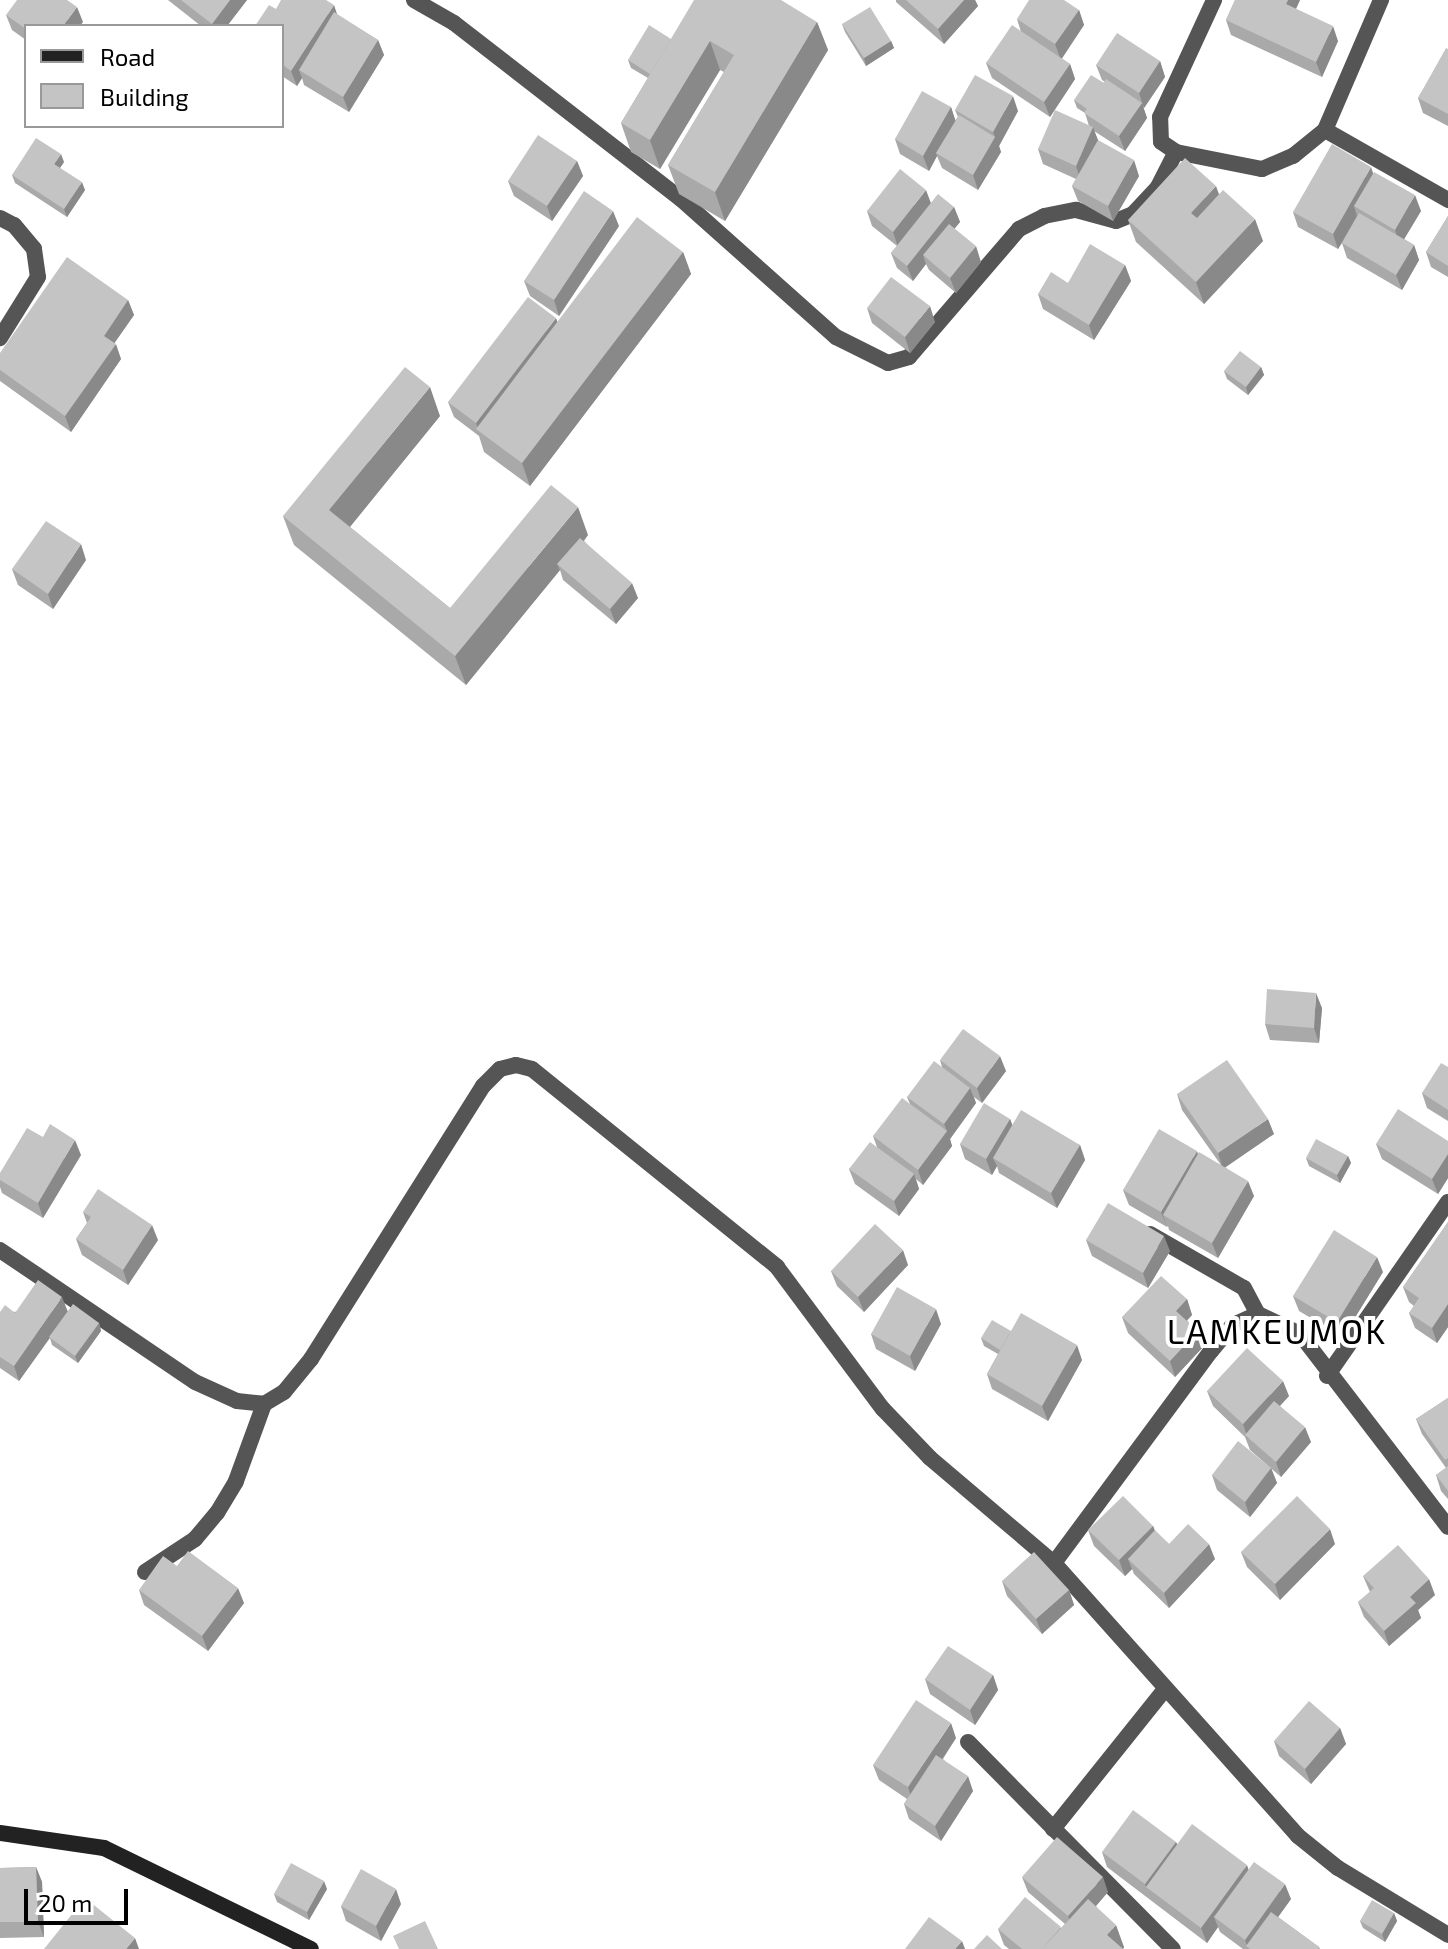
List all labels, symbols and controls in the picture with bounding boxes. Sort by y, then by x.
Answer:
legend [24,24,284,128]
text: Road [100,42,155,71]
text: Building [100,82,189,111]
district label: LAMKEUMOK [1167,1311,1387,1351]
scale bar [28,1873,132,1923]
text: 20 m [38,1888,92,1917]

